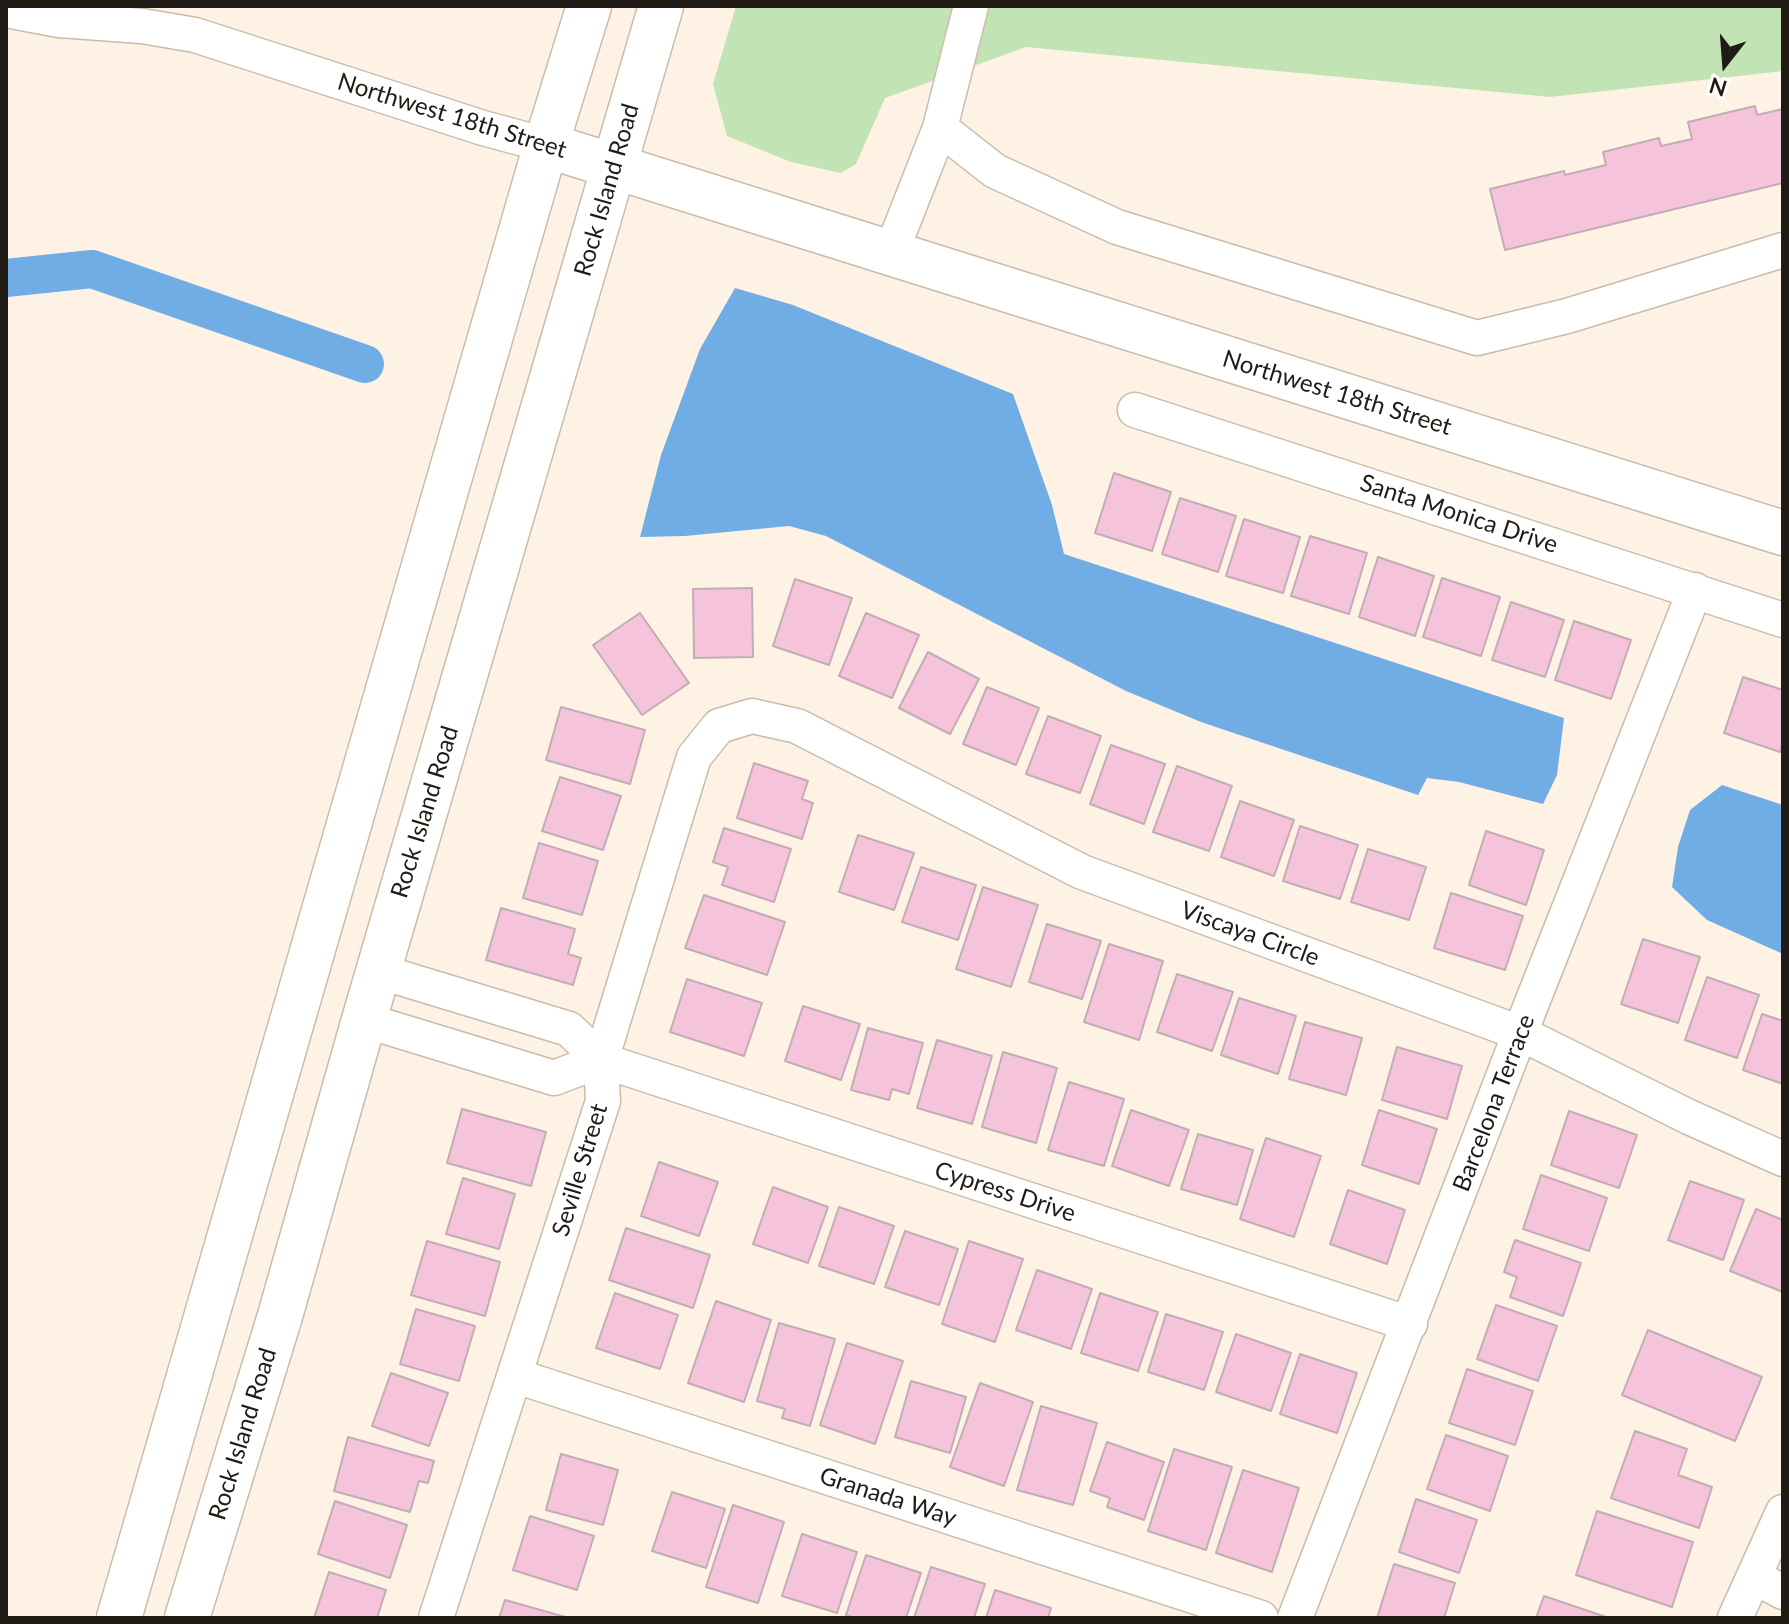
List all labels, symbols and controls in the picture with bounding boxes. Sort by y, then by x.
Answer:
north arrow [1685,24,1765,104]
street label: Northwest 18th Street [334,67,570,165]
text: N [1706,72,1730,103]
street label: Rock Island Road [569,100,645,280]
street label: Northwest 18th Street [1219,344,1455,442]
street label: Santa Monica Drive [1357,468,1561,560]
street label: Rock Island Road [385,723,465,901]
street label: Viscaya Circle [1177,896,1323,972]
street label: Barcelona Terrace [1447,1010,1541,1196]
street label: Seville Street [546,1100,614,1240]
street label: Cypress Drive [931,1156,1079,1228]
street label: Rock Island Road [203,1345,283,1523]
street label: Granada Way [816,1461,960,1533]

